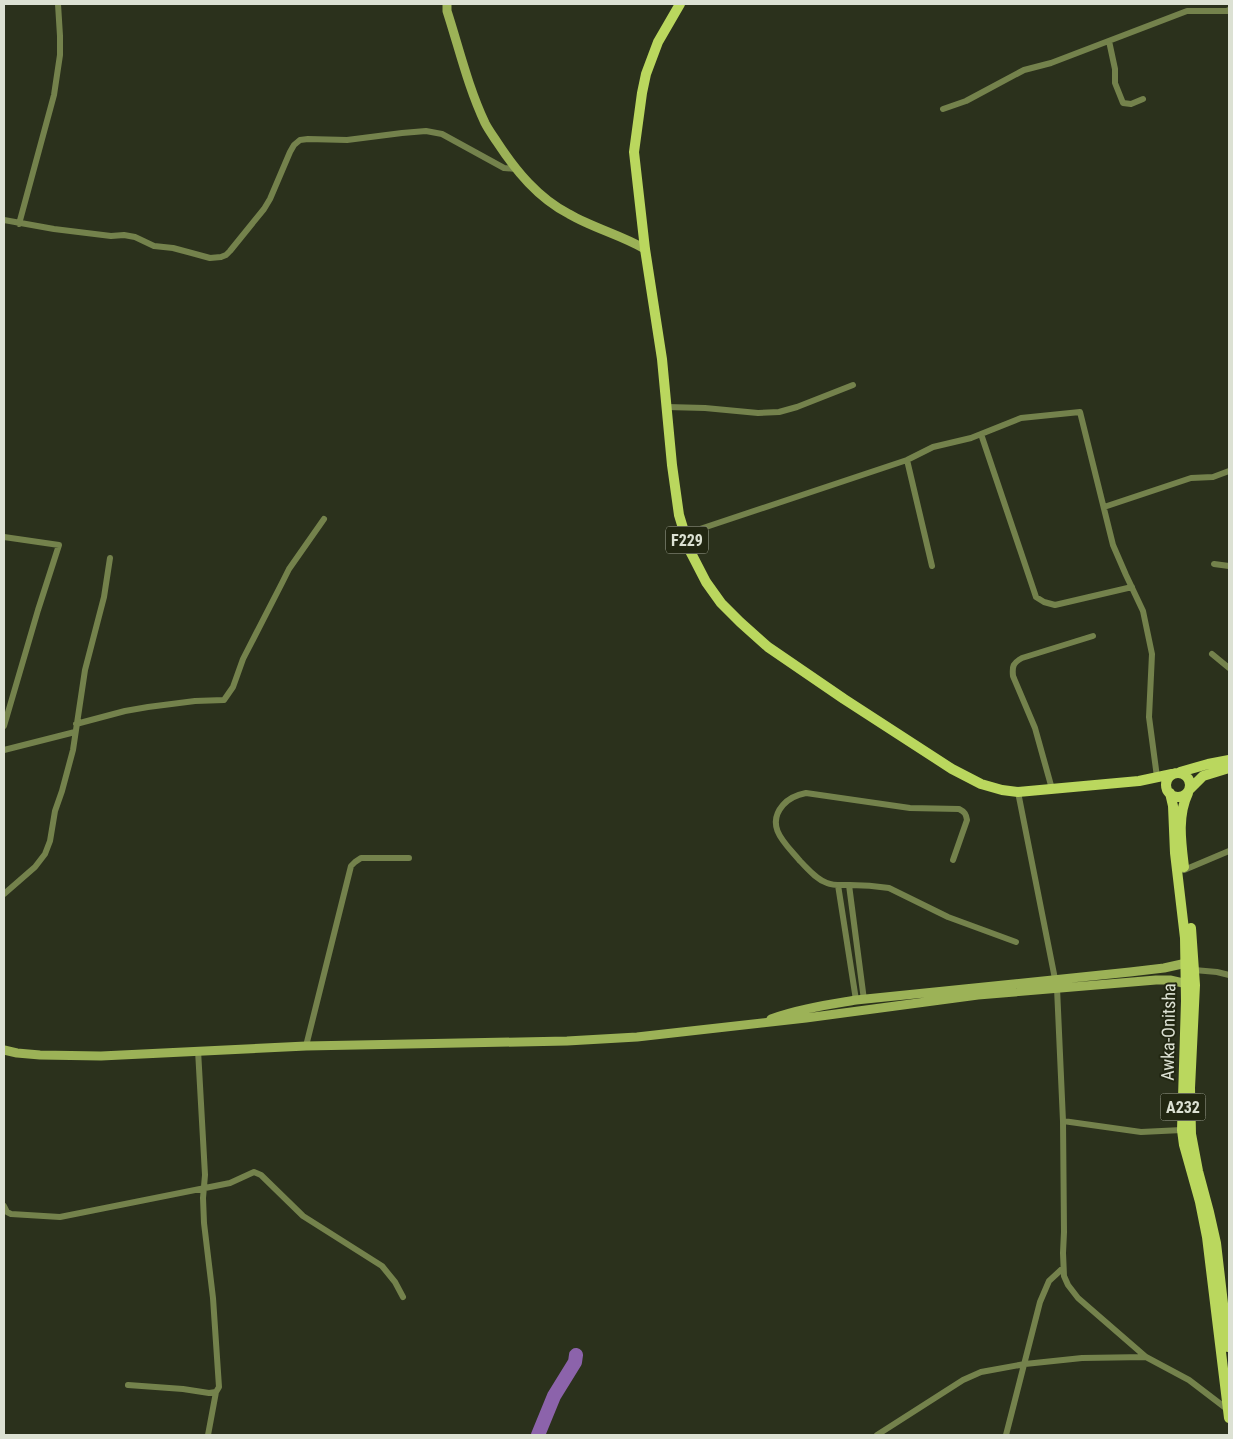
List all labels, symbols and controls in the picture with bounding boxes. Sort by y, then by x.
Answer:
road number: F229 [666,526,708,554]
street label: Awka-Onitsha [1157,983,1179,1081]
road number: A232 [1160,1094,1206,1120]

